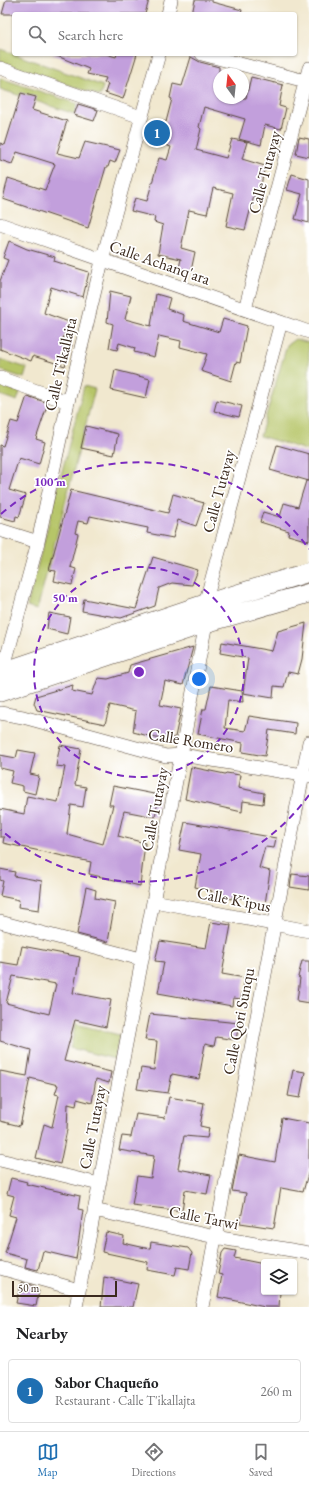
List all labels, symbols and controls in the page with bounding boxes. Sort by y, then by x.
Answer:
search box [12,12,297,56]
icon: search [26,23,48,45]
text: Search here [58,25,123,44]
north arrow [213,68,249,104]
pin: 1 [144,118,170,148]
street label: Calle Tutayay [243,127,286,216]
street label: Calle Achanq'ara [107,235,214,290]
street label: Calle T'ikallajta [40,315,82,413]
street label: Calle Tutayay [197,446,240,535]
text: 100 m [34,474,66,490]
text: 50 m [52,590,78,606]
centre of rings [132,665,146,679]
your location [189,669,209,689]
street label: Calle Romero [147,723,235,758]
street label: Calle Tutayay [136,764,173,853]
street label: Calle K'ipus [195,882,273,917]
street label: Calle Qori Sunqu [218,965,259,1076]
street label: Calle Tutayay [74,1082,111,1171]
street label: Calle Tarwi [167,1200,241,1235]
map controls [261,1259,297,1295]
button: layers [261,1259,297,1295]
scale bar [12,1279,117,1298]
text: 50 m [18,1281,39,1295]
text: Nearby [16,1322,68,1344]
text: Sabor Chaqueño [55,1373,159,1392]
text: 1 [27,1383,33,1400]
text: 260 m [261,1383,292,1400]
text: Restaurant · Calle T'ikallajta [55,1392,196,1409]
tab: Map [37,1441,59,1479]
tab: Directions [132,1441,176,1479]
tab: Saved [249,1441,272,1479]

